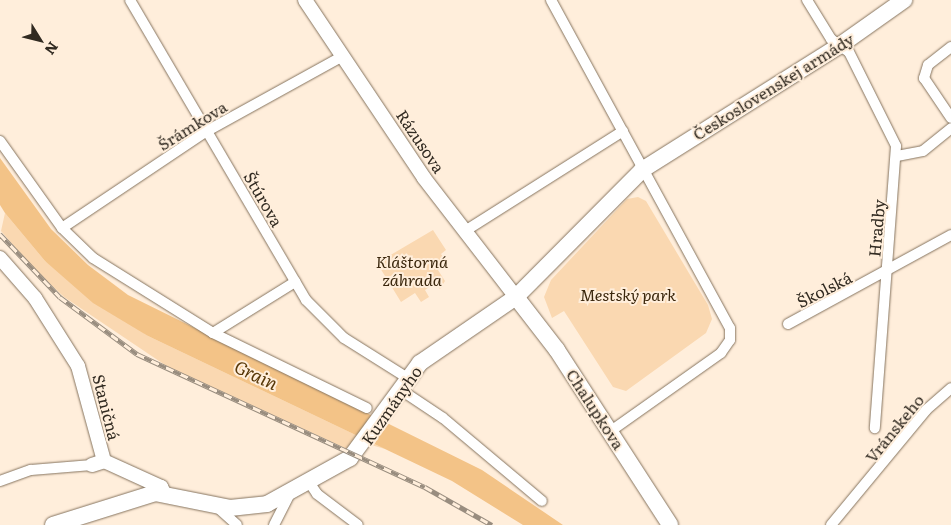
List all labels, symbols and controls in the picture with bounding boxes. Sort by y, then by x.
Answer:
north arrow [15,15,65,65]
street label: Československej armády [689,29,857,143]
text: N [41,38,64,59]
street label: Šrámkova [154,96,230,154]
street label: Rázusova [393,106,449,176]
street label: Štúrova [241,168,287,230]
street label: Hradby [864,198,888,258]
park label: Kláštorná záhrada [376,251,448,289]
street label: Školská [793,267,855,311]
park label: Mestský park [580,284,676,304]
water label: Grain [231,356,281,394]
street label: Kuzmányho [357,362,425,448]
street label: Chalupkova [563,365,629,453]
street label: Staničná [90,372,124,442]
street label: Vránskeho [861,390,927,466]

